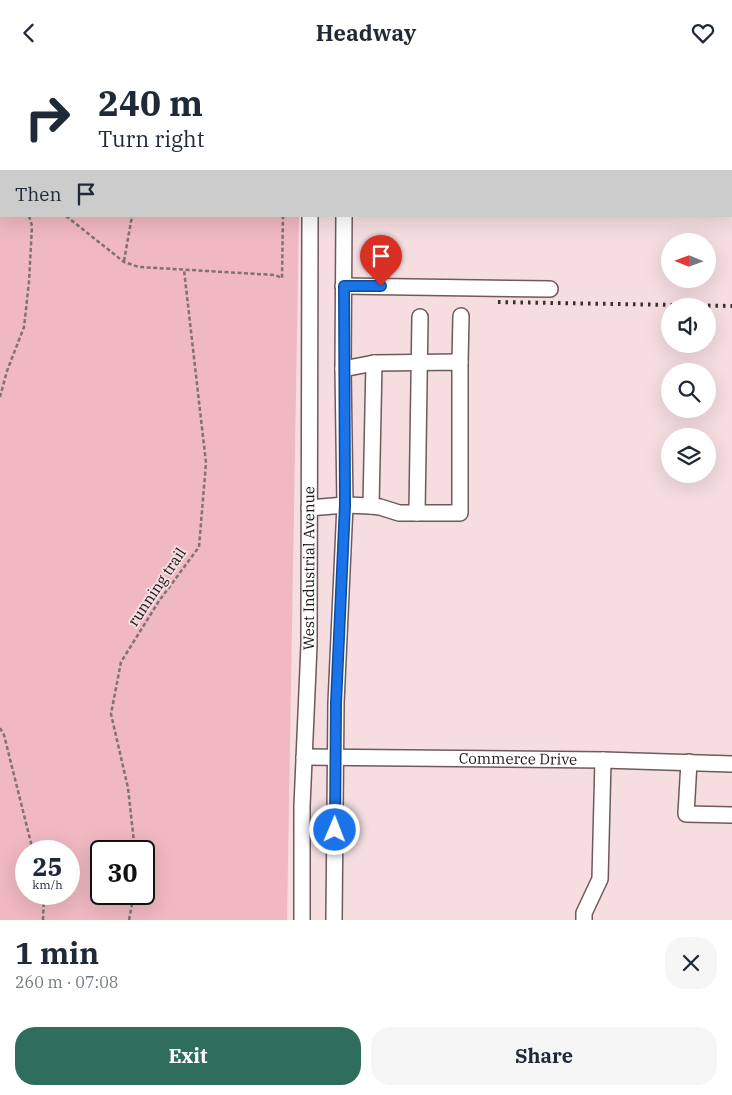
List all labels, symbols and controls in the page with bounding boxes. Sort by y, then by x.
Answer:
text: Headway [316,18,416,47]
icon: back [15,19,43,47]
icon: heart [689,19,717,47]
text: 240 m [98,80,203,126]
icon: right [15,85,80,150]
text: Turn right [98,124,205,153]
icon: arrive [72,180,100,208]
text: Then [15,182,62,206]
north arrow [661,233,716,287]
map controls [661,233,716,483]
pin [360,235,402,286]
icon: arrive [367,242,395,270]
button: sound [661,298,716,353]
button: search [661,363,716,418]
button: layers [661,428,716,483]
street label: West Industrial Avenue [299,486,318,650]
street label: running trail [123,544,190,630]
street label: Commerce Drive [459,749,577,769]
position arrow [308,803,360,855]
speed limit sign: 30 [90,840,155,905]
text: 25 [32,850,63,883]
text: km/h [32,877,63,892]
text: 1 min [15,933,99,972]
button: close [665,937,717,989]
text: 260 m · 07:08 [15,972,118,992]
button: Exit [15,1027,361,1085]
button: Share [371,1027,717,1085]

